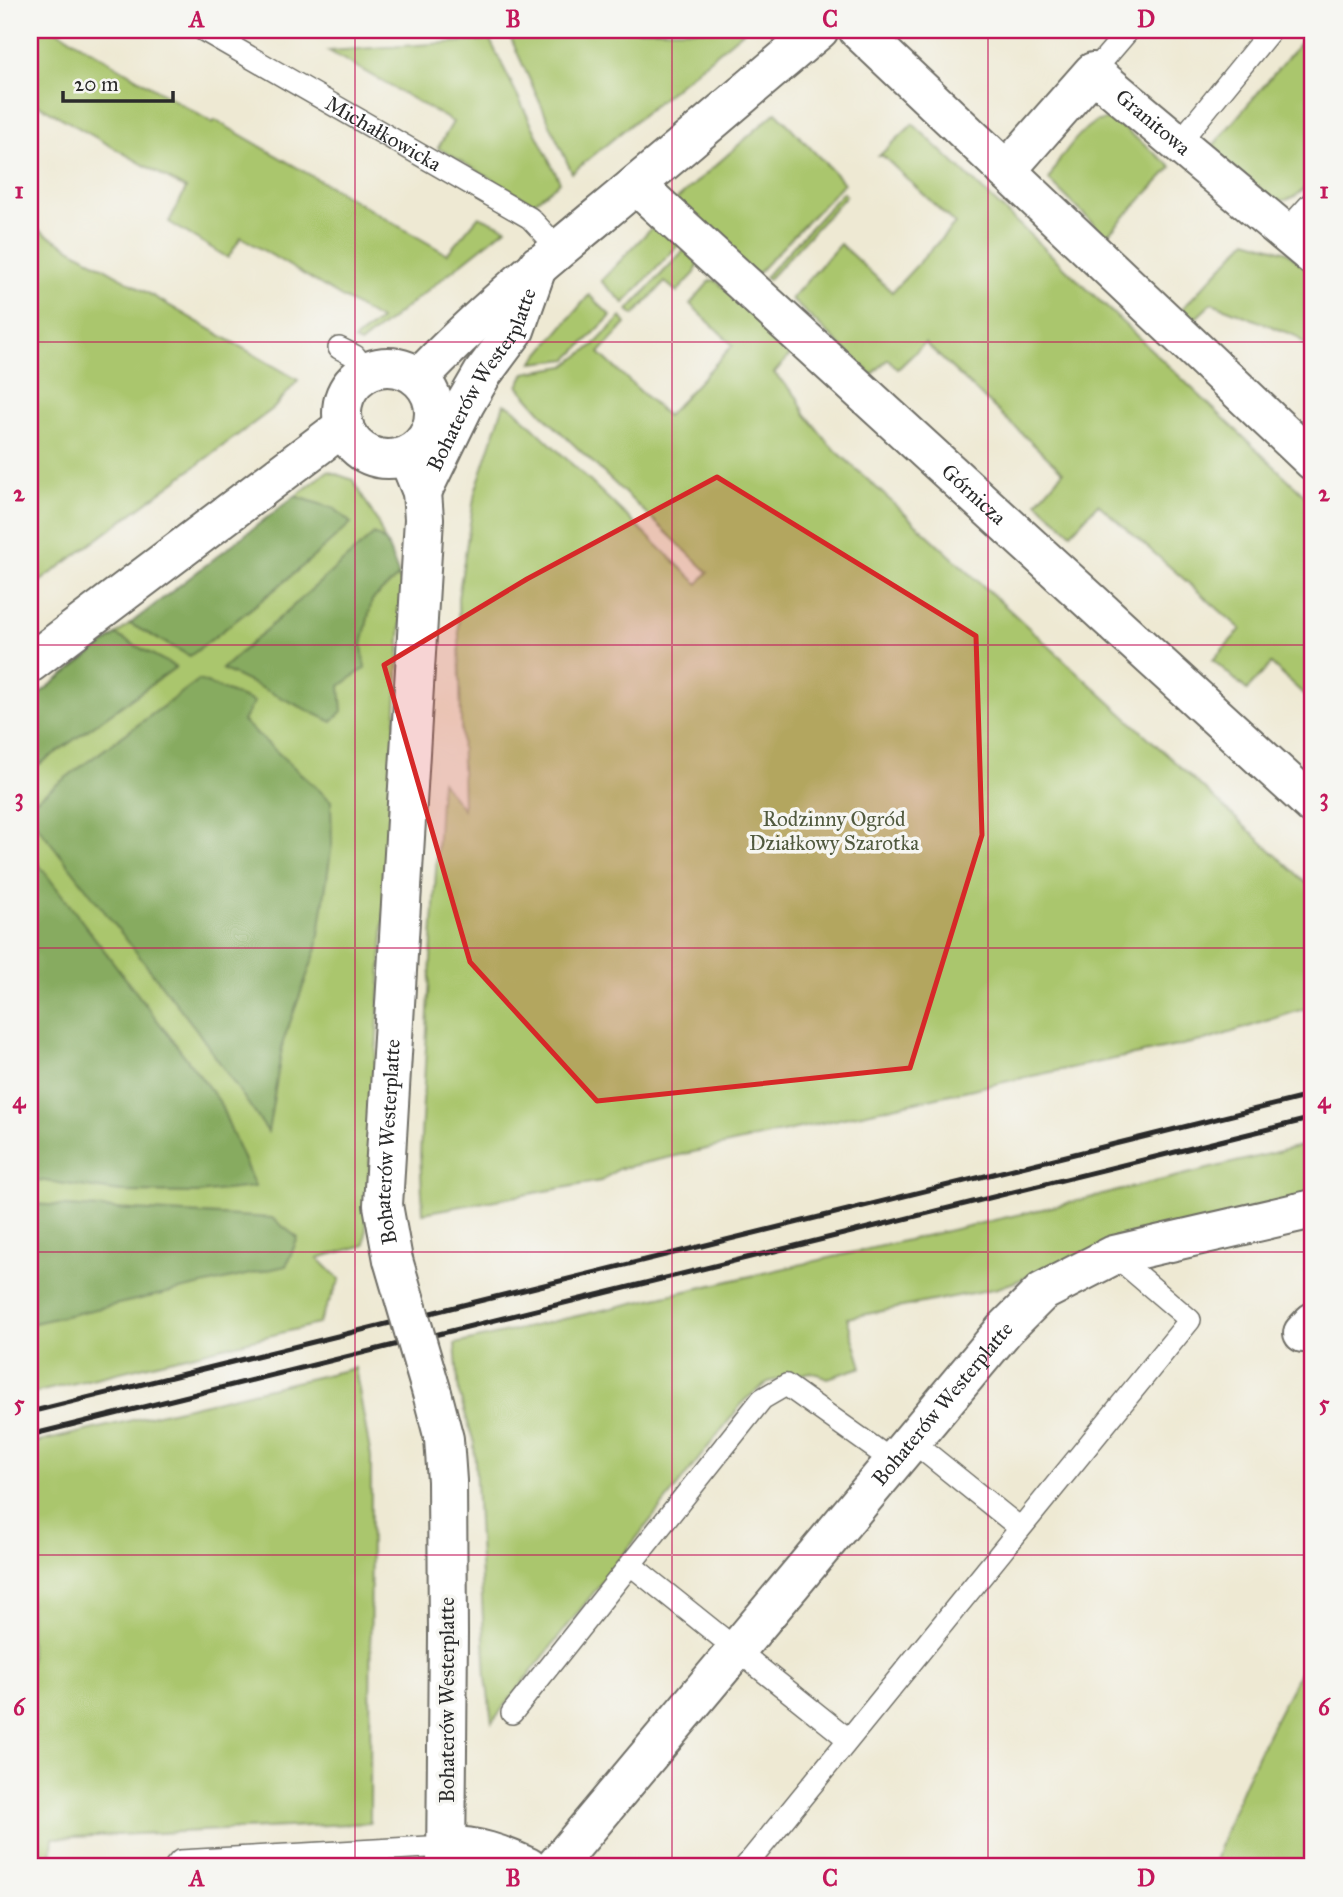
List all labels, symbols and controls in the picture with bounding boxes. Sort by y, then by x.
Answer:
text: A [187,5,205,33]
text: B [505,5,521,33]
text: C [822,5,838,33]
text: D [1137,5,1155,33]
scale bar [63,60,173,104]
text: 20 m [74,71,119,97]
street label: Granitowa [1110,83,1196,161]
street label: Michałkowicka [321,90,446,177]
text: 1 [14,176,24,204]
text: 1 [1319,176,1329,204]
street label: Bohaterów Westerplatte [421,284,542,475]
street label: Górnicza [936,458,1012,530]
text: 2 [13,479,25,507]
text: 2 [1318,479,1330,507]
text: 3 [14,783,24,812]
text: 3 [1319,783,1329,812]
park label: Rodzinny Ogród Działkowy Szarotka [749,806,919,856]
street label: Bohaterów Westerplatte [370,1038,406,1247]
text: 4 [13,1086,27,1114]
text: 4 [1318,1086,1332,1114]
street label: Bohaterów Westerplatte [866,1316,1018,1491]
text: 5 [14,1389,25,1417]
text: 5 [1319,1389,1330,1417]
street label: Bohaterów Westerplatte [434,1597,460,1803]
text: 6 [13,1693,26,1721]
text: 6 [1318,1693,1331,1721]
text: A [187,1864,205,1892]
text: B [505,1864,521,1892]
text: C [822,1864,838,1892]
text: D [1137,1864,1155,1892]

